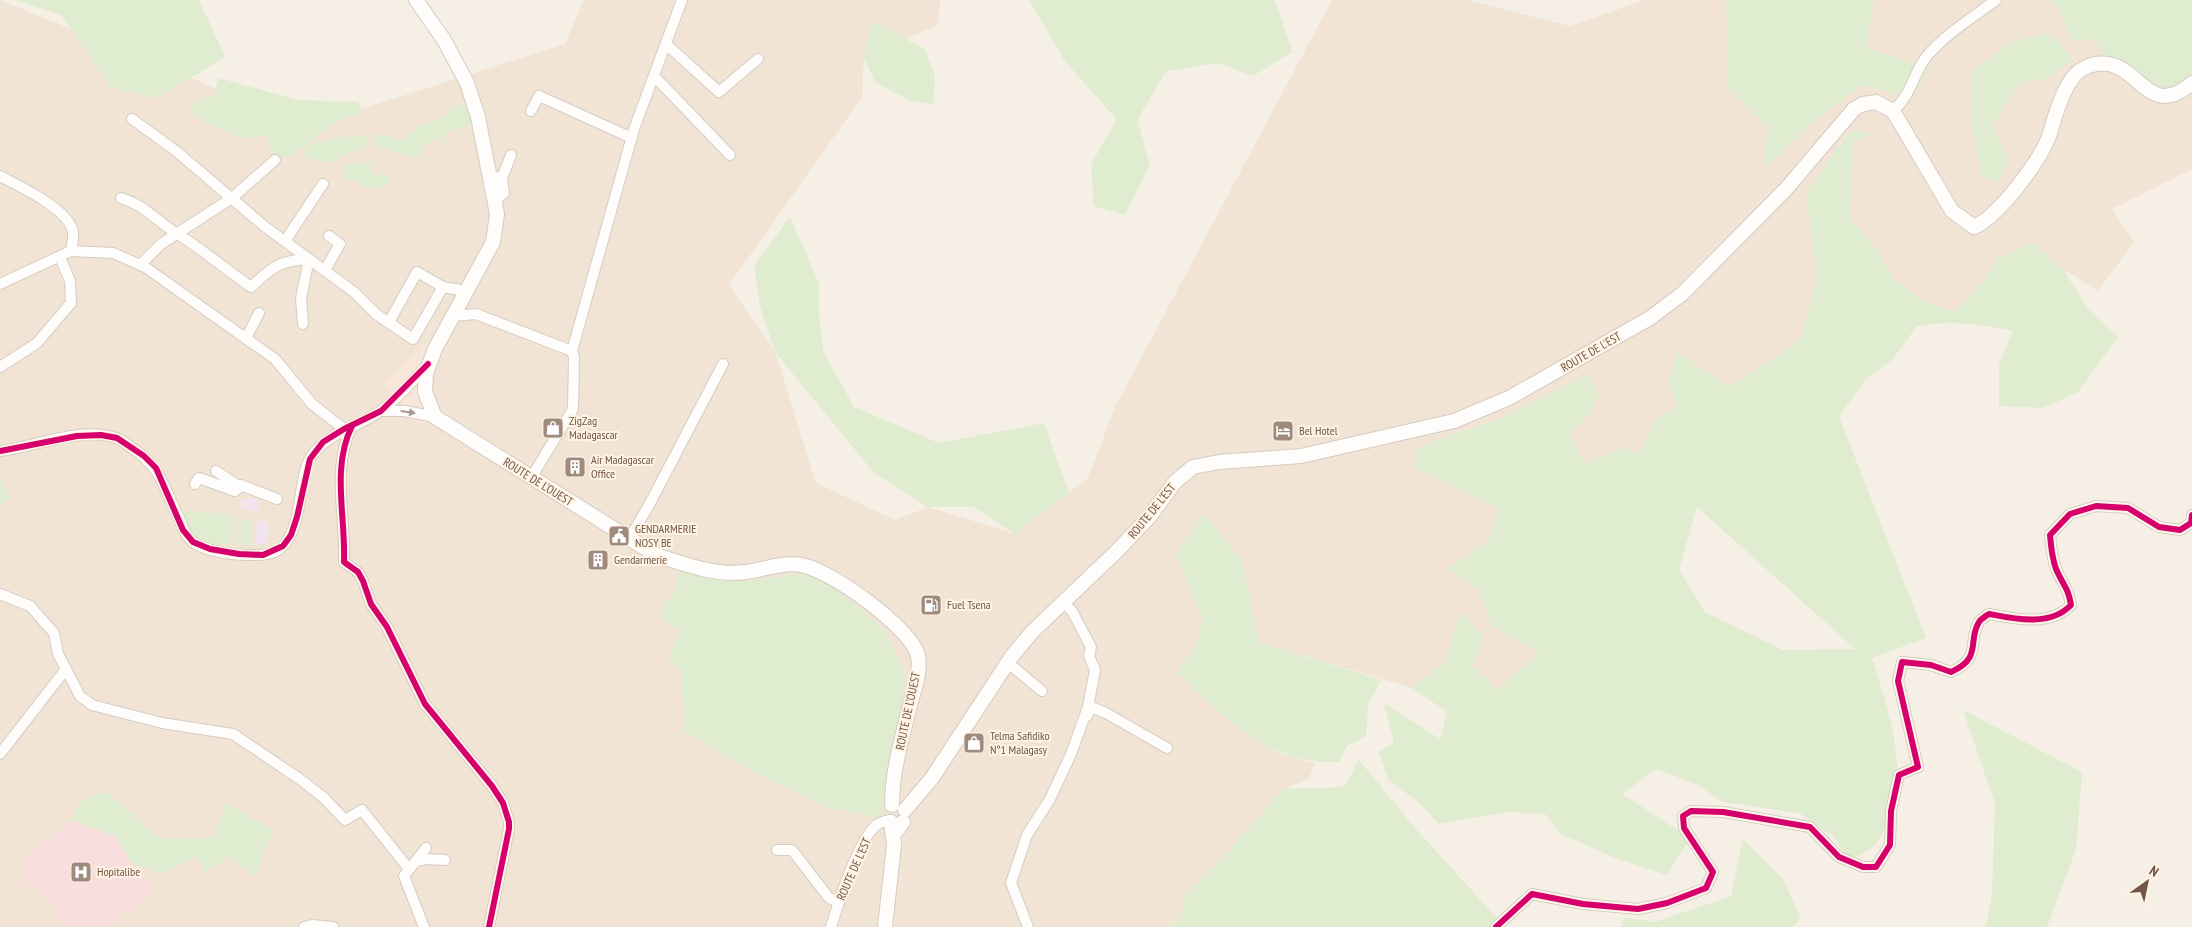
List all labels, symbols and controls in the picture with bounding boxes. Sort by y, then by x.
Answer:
street label: ROUTE DE L'EST [1558,328,1624,375]
one-way arrow [400,408,416,416]
place label: ZigZag Madagascar [569,413,619,442]
shop icon: ZigZag Madagascar [541,416,565,440]
hotel icon: Bel Hotel [1271,419,1295,443]
place label: Bel Hotel [1299,423,1338,438]
place label: Air Madagascar Office [591,452,655,481]
street label: ROUTE DE L'OUEST [501,454,576,509]
building icon: Air Madagascar Office [563,455,587,479]
street label: ROUTE DE L'EST [1125,479,1179,541]
place label: GENDARMERIE NOSY BE [635,521,697,550]
public building icon: GENDARMERIE NOSY BE [607,524,631,548]
building icon: Gendarmerie [586,548,610,572]
place label: Gendarmerie [614,552,667,567]
fuel station icon: Fuel Tsena [919,593,943,617]
place label: Fuel Tsena [947,597,991,612]
street label: ROUTE DE L'OUEST [892,670,923,751]
place label: Telma Safidiko N°1 Malagasy [990,728,1050,757]
shop icon: Telma Safidiko N°1 Malagasy [962,731,986,755]
street label: ROUTE DE L'EST [833,835,874,902]
north arrow [2122,857,2172,907]
hospital icon: Hopitalibe [69,860,93,884]
text: N [2146,861,2162,881]
place label: Hopitalibe [97,864,140,879]

